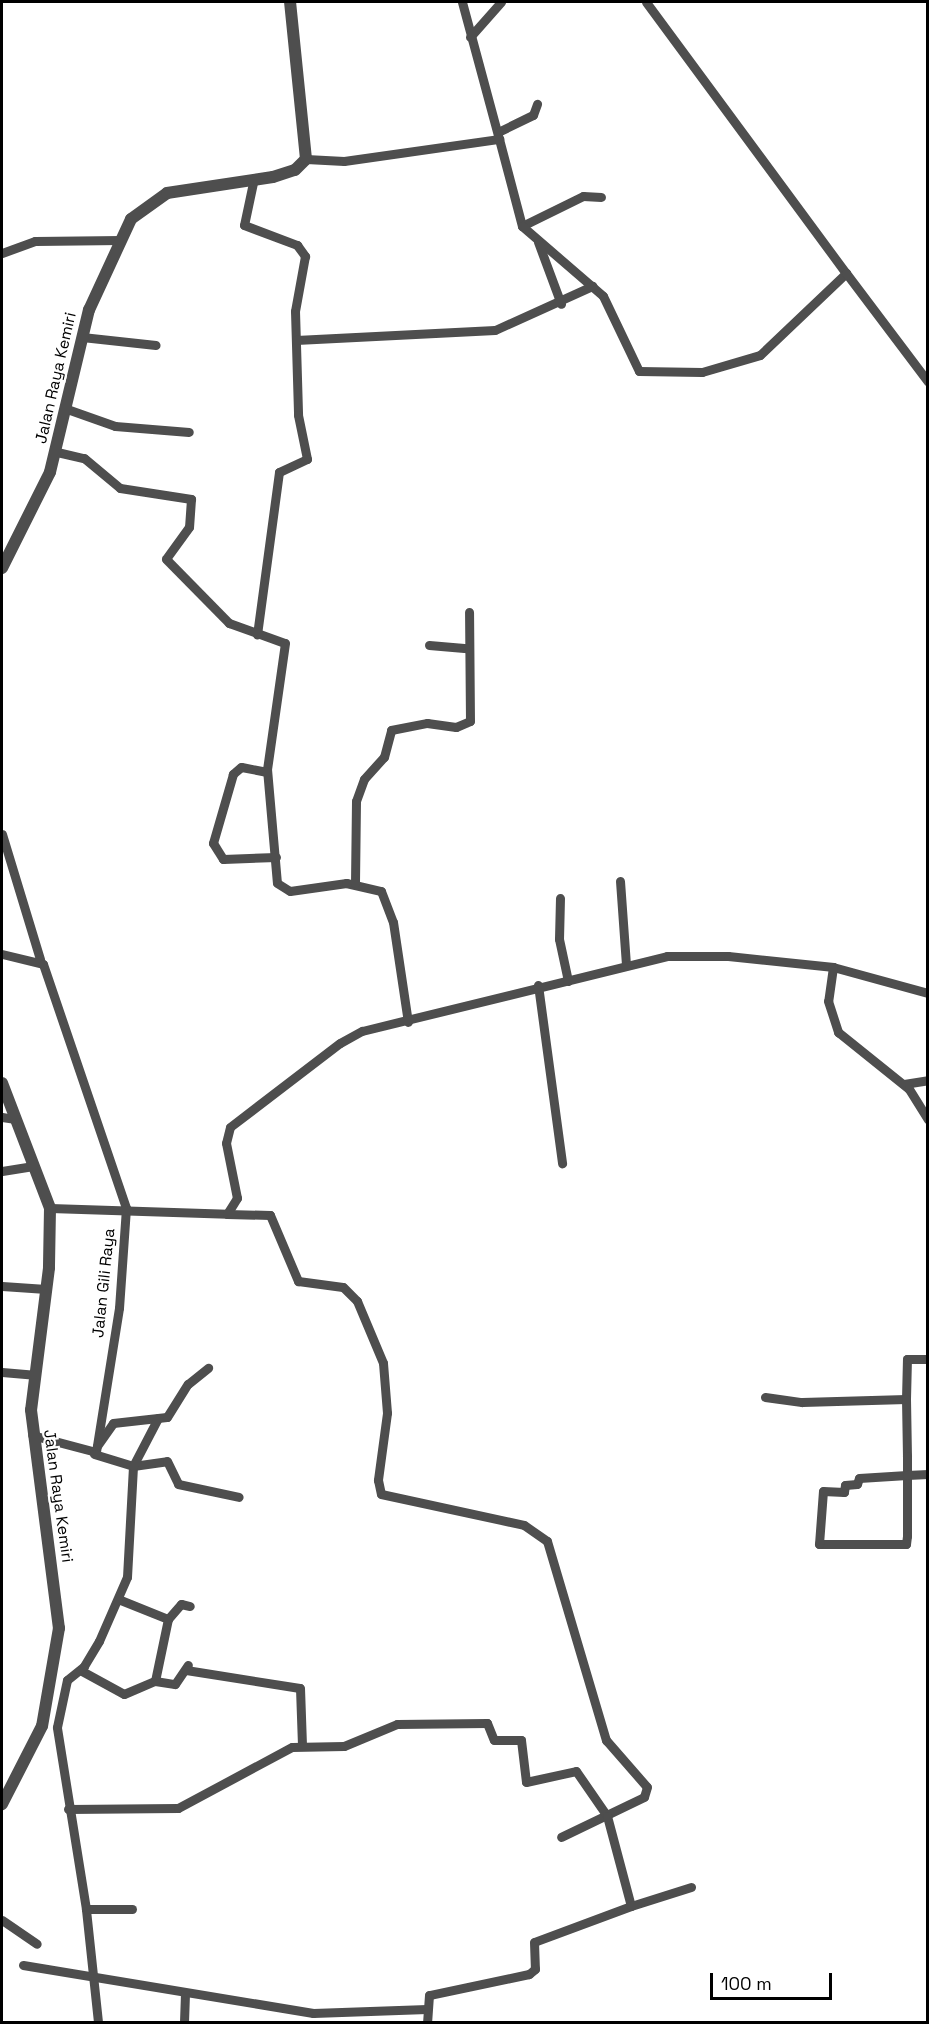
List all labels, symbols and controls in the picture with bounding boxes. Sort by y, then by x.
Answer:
street label: Jalan Raya Kemiri [32,311,80,445]
street label: Jalan Gili Raya [89,1227,119,1339]
street label: Jalan Raya Kemiri [39,1428,77,1564]
scale bar [713,1961,834,1999]
text: 100 m [721,1972,772,1995]

